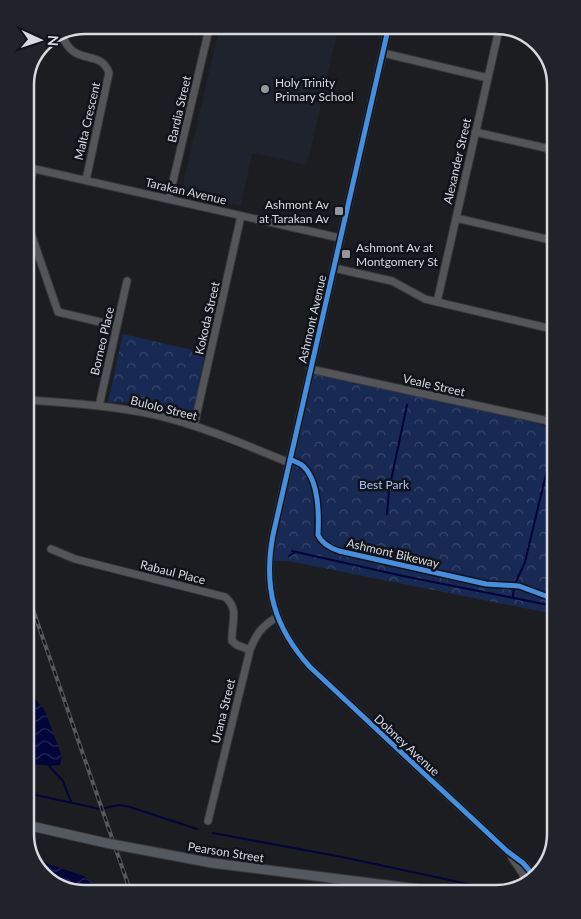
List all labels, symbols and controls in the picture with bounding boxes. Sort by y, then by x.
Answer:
north arrow [15,15,65,65]
text: N [45,35,62,47]
street label: Bardia Street [164,74,194,144]
place label: Holy Trinity Primary School [275,75,354,104]
street label: Malta Crescent [71,80,103,161]
marker: Holy Trinity Primary School [259,83,271,95]
street label: Alexander Street [440,116,474,205]
street label: Tarakan Avenue [144,174,228,208]
place label: Ashmont Av at Tarakan Av [259,197,330,226]
marker: Ashmont Av at Tarakan Av [333,205,345,217]
place label: Ashmont Av at Montgomery St [356,240,438,269]
marker: Ashmont Av at Montgomery St [340,248,352,260]
street label: Ashmont Avenue [295,273,329,365]
street label: Kokoda Street [191,279,223,356]
street label: Borneo Place [87,305,117,377]
street label: Veale Street [401,371,467,400]
street label: Bulolo Street [129,392,200,424]
park label: Best Park [359,477,410,492]
street label: Ashmont Bikeway [345,535,442,571]
street label: Rabaul Place [139,557,207,587]
street label: Urana Street [208,676,238,745]
street label: Dobney Avenue [371,711,443,779]
street label: Pearson Street [187,839,266,866]

